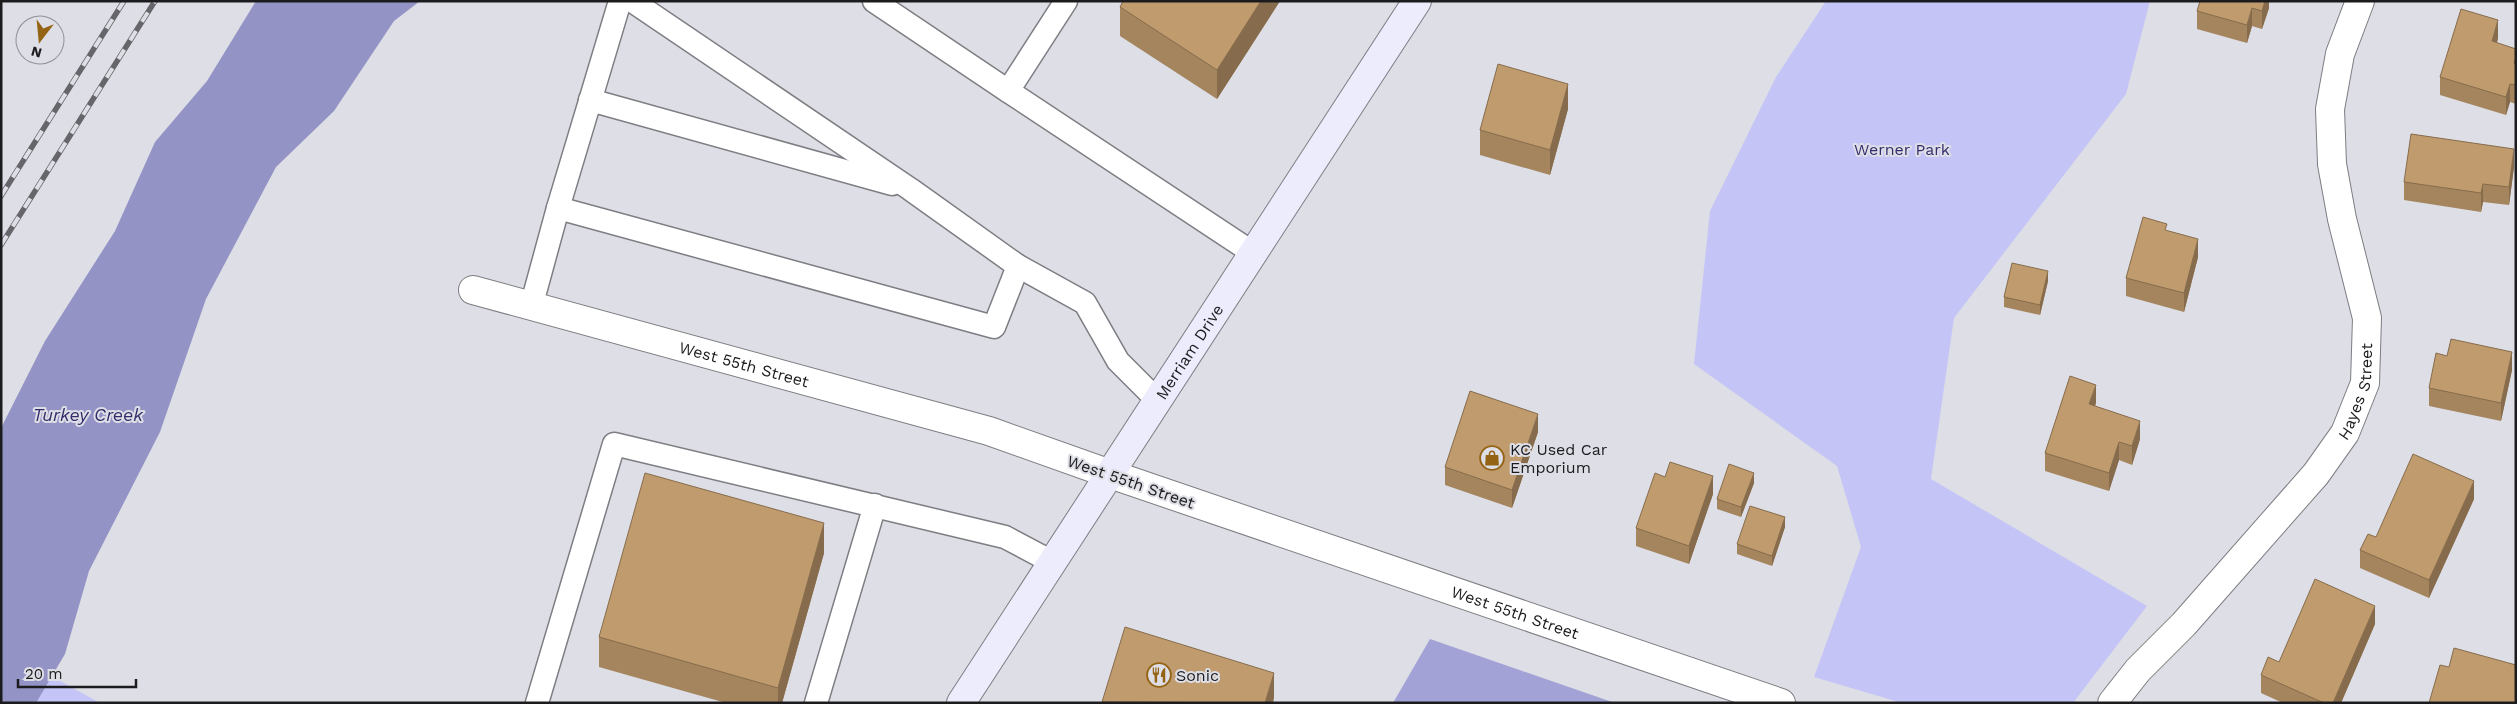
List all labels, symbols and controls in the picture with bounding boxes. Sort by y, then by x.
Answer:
north arrow [15,15,65,65]
text: N [29,43,44,62]
park label: Werner Park [1854,140,1950,159]
street label: Merriam Drive [1151,300,1227,403]
street label: West 55th Street [677,337,811,391]
street label: Hayes Street [2334,342,2376,443]
water label: Turkey Creek [33,404,144,425]
place label: KC Used Car Emporium [1510,440,1608,477]
shop icon: KC Used Car Emporium [1479,445,1505,471]
street label: West 55th Street [1065,451,1197,513]
street label: West 55th Street [1449,582,1582,643]
scale bar [18,656,135,688]
restaurant icon: Sonic [1146,662,1172,688]
text: 20 m [25,665,63,683]
place label: Sonic [1176,666,1219,685]

